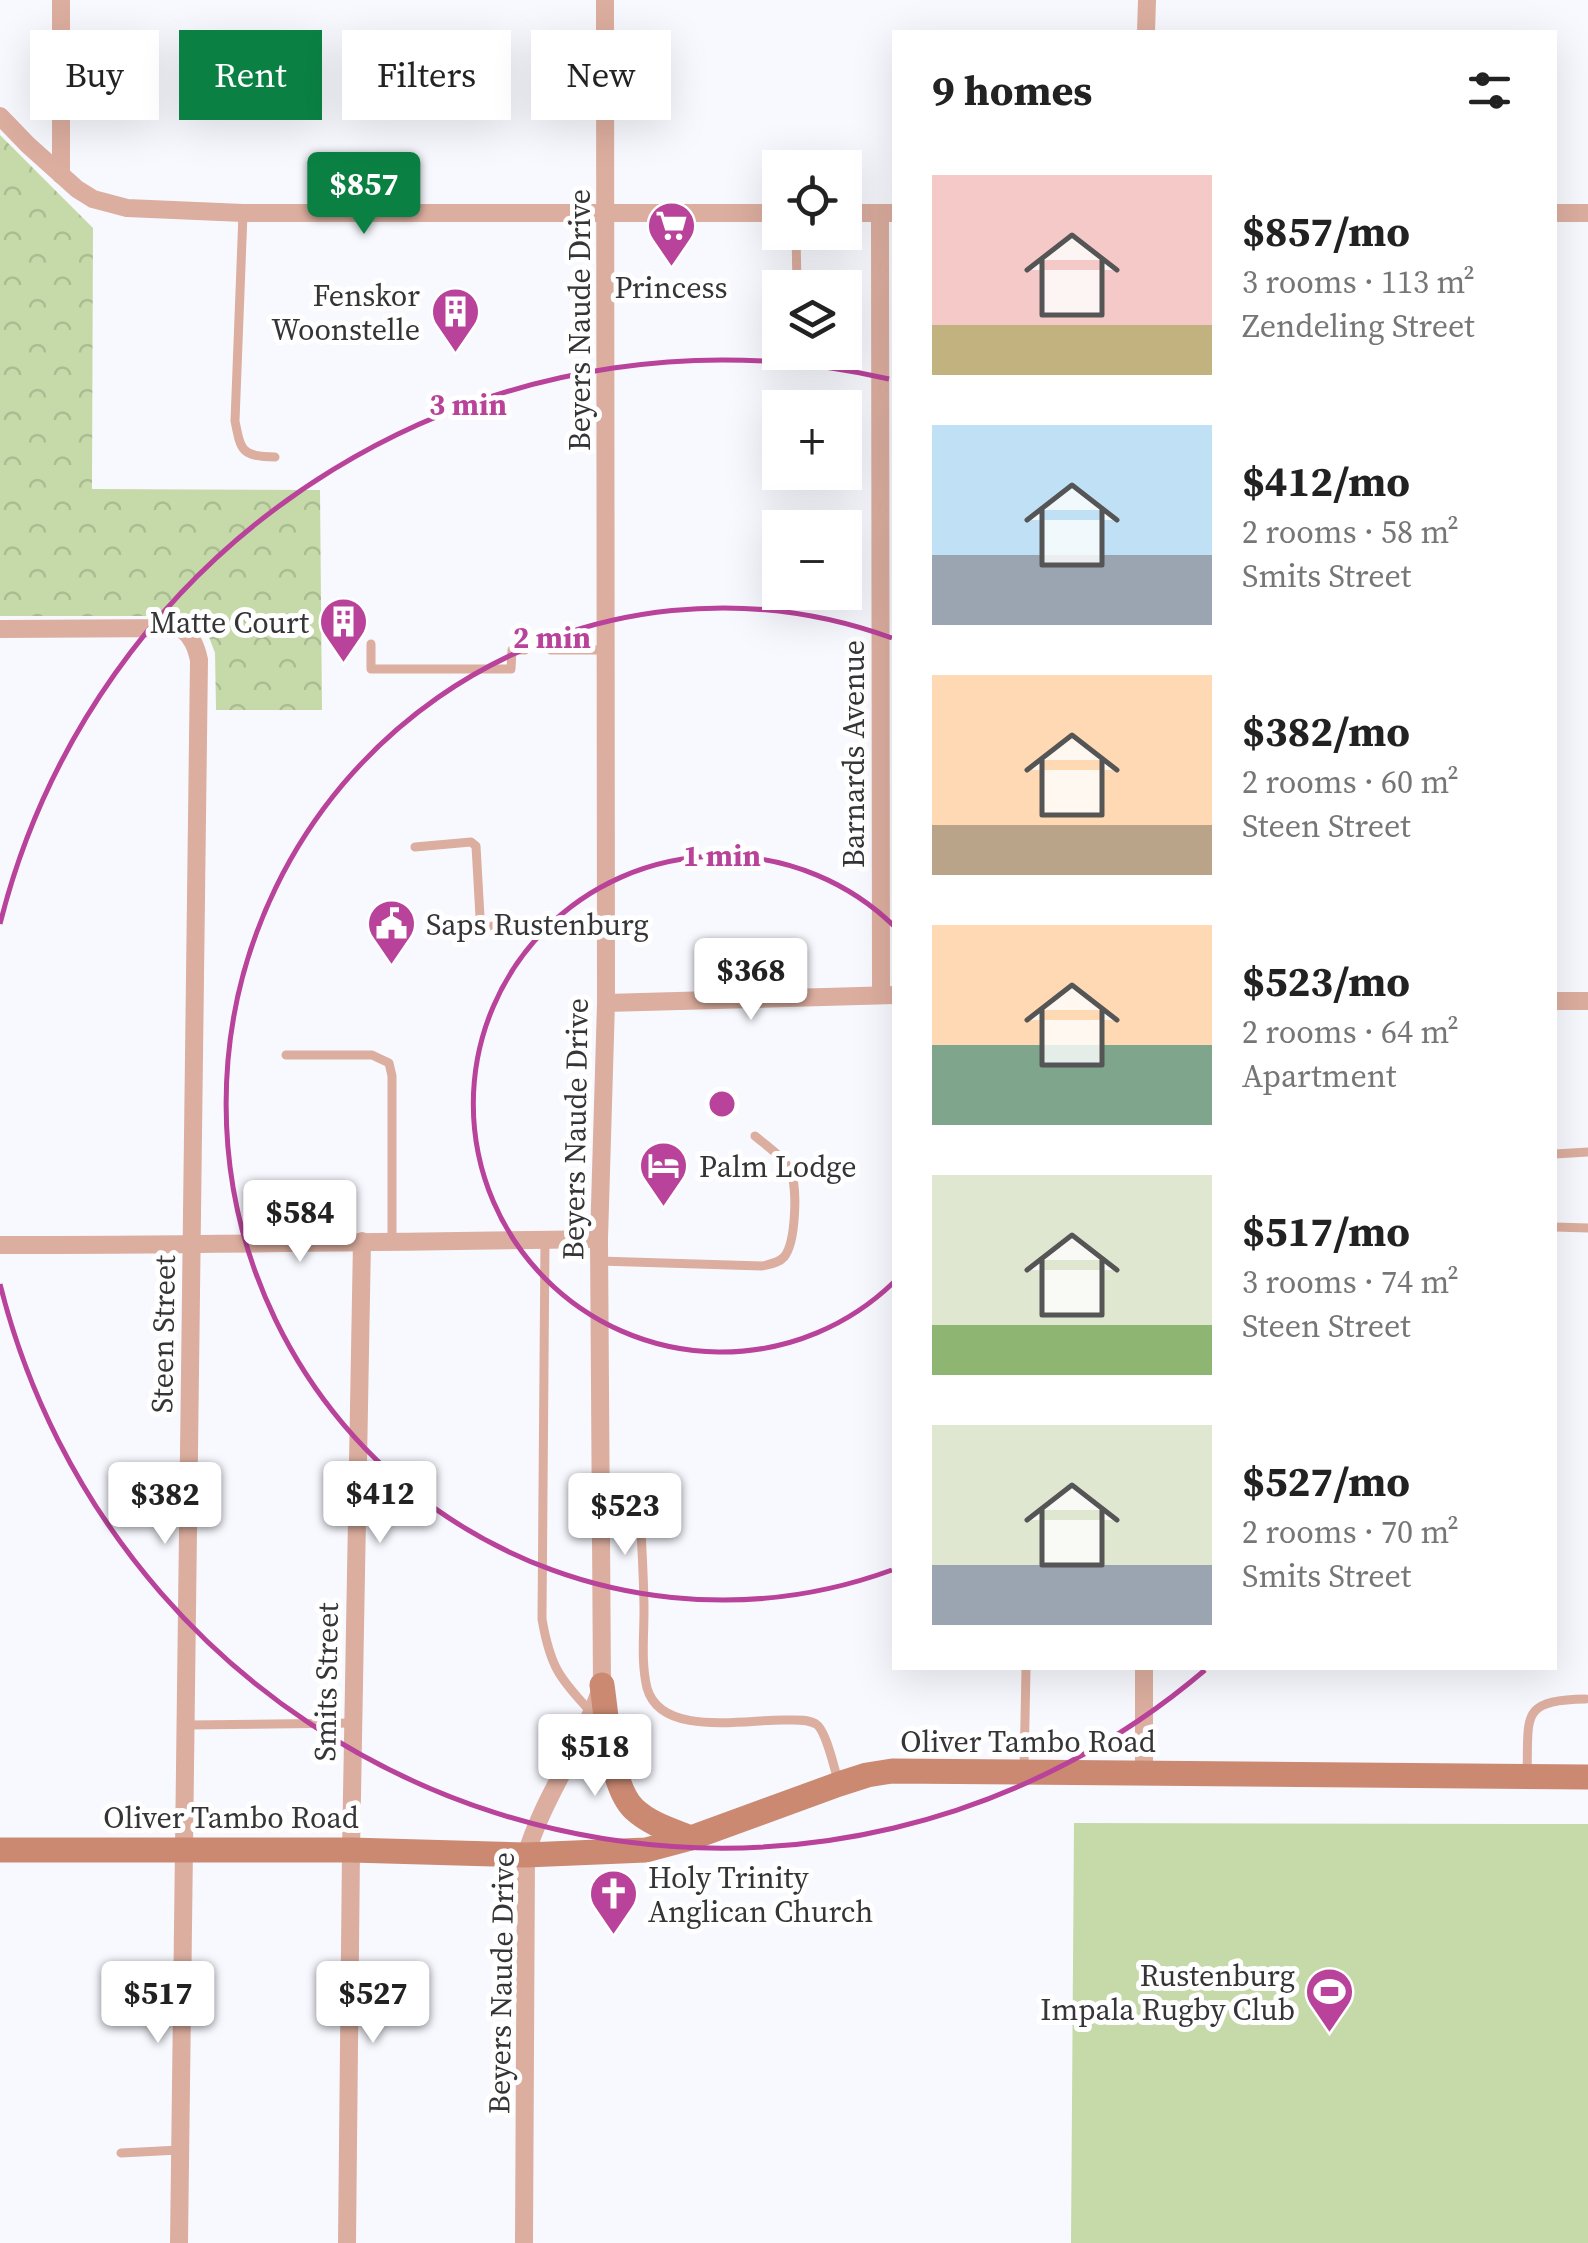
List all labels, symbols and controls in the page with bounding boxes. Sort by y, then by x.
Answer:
chip: Buy [30,30,159,120]
chip: Rent [179,30,322,120]
chip: Filters [342,30,511,120]
chip: New [531,30,671,120]
text: 9 homes [932,61,1092,119]
icon: filters [1462,63,1517,118]
map controls [762,150,862,610]
button: locate [762,150,862,250]
pin: $857 [305,152,423,237]
text: $857 [329,162,399,206]
street label: Beyers Naude Drive [559,189,600,451]
supermarket icon: Princess [645,200,697,268]
text: $857/mo [1242,202,1410,260]
icon: home [1012,215,1132,335]
text: 3 rooms · 113 m² [1242,260,1475,304]
place label: Princess [614,267,728,308]
button: layers [762,270,862,370]
place label: Fenskor Woonstelle [271,275,420,350]
building icon: Fenskor Woonstelle [429,286,481,354]
text: Zendeling Street [1242,304,1475,348]
text: 3 min [429,384,507,425]
button: + [762,390,862,490]
text: $412/mo [1242,452,1410,510]
icon: home [1012,465,1132,585]
button: − [762,510,862,610]
text: 2 rooms · 58 m² [1242,510,1459,554]
text: Smits Street [1242,554,1411,598]
building icon: Matte Court [318,596,370,664]
place label: Matte Court [150,602,309,643]
text: 2 min [513,617,591,658]
street label: Barnards Avenue [833,640,874,868]
text: $382/mo [1242,702,1410,760]
icon: home [1012,715,1132,835]
text: 2 rooms · 60 m² [1242,760,1459,804]
text: Steen Street [1242,804,1411,848]
text: 1 min [683,835,761,876]
public building icon: Saps Rustenburg [365,898,417,966]
place label: Saps Rustenburg [426,904,649,945]
pin: $368 [692,938,810,1023]
text: $368 [716,948,786,992]
text: $523/mo [1242,952,1410,1010]
icon: home [1012,965,1132,1085]
street label: Beyers Naude Drive [552,998,598,1260]
text: 2 rooms · 64 m² [1242,1010,1459,1054]
text: Apartment [1242,1054,1396,1098]
centre of rings [704,1086,740,1122]
hotel icon: Palm Lodge [638,1140,690,1208]
place label: Palm Lodge [699,1146,857,1187]
pin: $584 [241,1180,359,1265]
text: $584 [265,1190,335,1234]
text: $517/mo [1242,1202,1410,1260]
icon: home [1012,1215,1132,1335]
street label: Steen Street [141,1254,185,1413]
text: 3 rooms · 74 m² [1242,1260,1459,1304]
text: Steen Street [1242,1304,1411,1348]
text: $527/mo [1242,1452,1410,1510]
pin: $412 [321,1461,439,1546]
pin: $382 [106,1462,224,1547]
icon: home [1012,1465,1132,1585]
text: $412 [345,1471,415,1515]
text: $382 [130,1472,200,1516]
pin: $523 [566,1473,684,1558]
text: $523 [590,1483,660,1527]
text: 2 rooms · 70 m² [1242,1510,1459,1554]
text: Smits Street [1242,1554,1411,1598]
street label: Smits Street [304,1602,348,1762]
pin: $518 [536,1714,654,1799]
street label: Oliver Tambo Road [900,1721,1156,1762]
text: $518 [560,1724,630,1768]
street label: Oliver Tambo Road [103,1797,359,1838]
street label: Beyers Naude Drive [478,1852,524,2114]
place label: Holy Trinity Anglican Church [648,1857,873,1932]
church icon: Holy Trinity Anglican Church [587,1868,639,1936]
place label: Rustenburg Impala Rugby Club [1040,1955,1295,2030]
pin: $517 [99,1961,217,2046]
pin: $527 [314,1961,432,2046]
sports icon: Rustenburg Impala Rugby Club [1304,1966,1356,2034]
text: $517 [123,1971,193,2015]
text: $527 [338,1971,408,2015]

